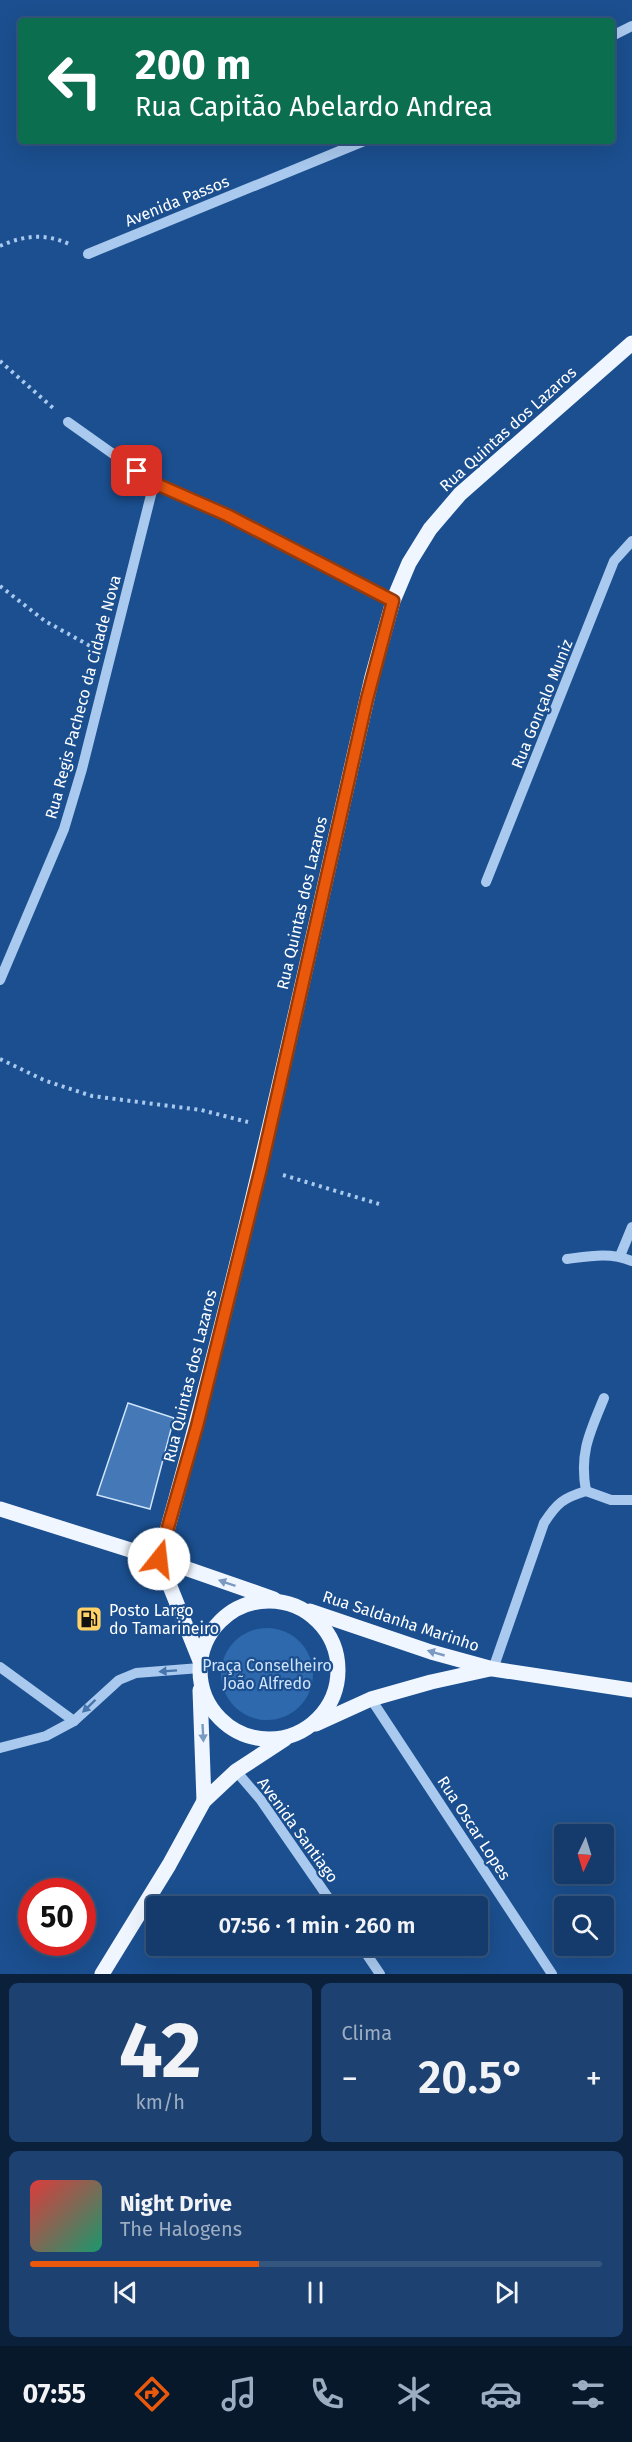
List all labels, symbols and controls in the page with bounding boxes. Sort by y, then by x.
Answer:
text: 200 m [135,40,251,90]
icon: left [36,42,114,120]
text: Rua Capitão Abelardo Andrea [135,91,493,123]
street label: Avenida Passos [122,171,232,231]
street label: Rua Quintas dos Lazaros [436,363,580,495]
pin [111,445,162,496]
icon: arrive [120,454,153,487]
street label: Rua Regis Pacheco da Cidade Nova [41,573,125,821]
street label: Rua Gonçalo Muniz [507,637,578,772]
street label: Rua Quintas dos Lazaros [273,815,331,991]
street label: Rua Quintas dos Lazaros [159,1288,221,1464]
position arrow [127,1527,191,1591]
one-way arrow [218,1577,236,1587]
street label: Rua Saldanha Marinho [320,1587,482,1655]
place label: Posto Largo do Tamarineiro [109,1601,219,1638]
fuel station icon: Posto Largo do Tamarineiro [74,1604,104,1634]
one-way arrow [427,1648,445,1658]
park label: Praça Conselheiro João Alfredo [202,1656,332,1693]
one-way arrow [158,1666,177,1675]
one-way arrow [83,1699,97,1713]
one-way arrow [198,1724,207,1743]
street label: Rua Oscar Lopes [433,1773,515,1883]
street label: Avenida Santiago [254,1774,342,1886]
north arrow [554,1824,614,1884]
map controls [554,1824,614,1956]
speed limit sign: 50 [18,1878,96,1956]
button: search [554,1896,614,1956]
text: 07:56 · 1 min · 260 m [218,1912,416,1939]
text: 42 [119,2004,202,2098]
text: Clima [342,2021,392,2045]
text: 20.5° [418,2051,525,2105]
text: − [342,2059,358,2099]
text: + [586,2059,602,2099]
text: km/h [136,2090,185,2114]
text: Night Drive [120,2190,232,2217]
text: The Halogens [120,2217,242,2241]
icon: previous [109,2276,142,2309]
icon: pause [299,2276,332,2309]
icon: next [490,2276,523,2309]
icon: directions [131,2373,173,2415]
icon: music [218,2373,260,2415]
icon: phone [306,2373,348,2415]
icon: climate [393,2373,435,2415]
icon: car [480,2373,522,2415]
icon: filters [567,2373,609,2415]
text: 07:55 [23,2378,86,2410]

